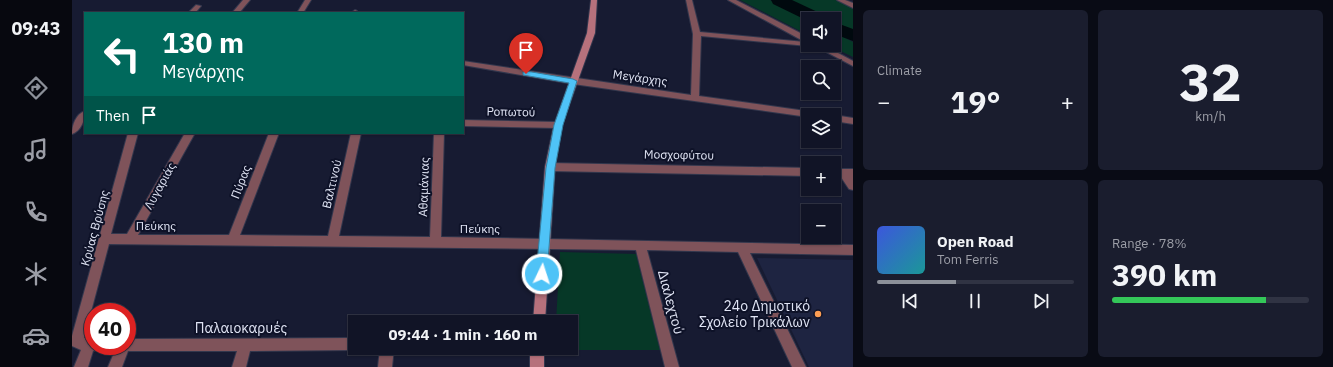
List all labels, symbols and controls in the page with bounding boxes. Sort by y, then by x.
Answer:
map controls [801,12,841,244]
button: sound [801,12,841,52]
text: 09:43 [11,17,61,40]
text: 130 m [162,24,244,61]
icon: left [96,28,148,80]
pin [509,33,543,74]
icon: arrive [515,39,537,61]
text: 32 [1179,48,1242,115]
text: Μεγάρχης [162,60,244,83]
button: search [801,60,841,100]
text: Climate [877,62,922,79]
street label: Μεγάρχης [612,66,669,89]
icon: directions [22,74,50,102]
text: 19° [950,82,1001,121]
text: − [877,87,890,116]
text: + [1061,87,1074,116]
icon: arrive [138,104,160,126]
street label: Ροπωτού [486,104,536,119]
text: Then [96,106,130,125]
button: layers [801,108,841,148]
text: km/h [1195,108,1226,125]
icon: music [22,136,50,164]
street label: Μοσχοφύτου [644,146,714,163]
button: + [801,156,841,196]
street label: Αθαμάνιας [415,157,432,217]
street label: Βαλτινού [319,158,344,210]
street label: Λυγαριάς [141,159,179,212]
street label: Πύρας [227,163,254,201]
street label: Κρύας Βρύσης [77,188,112,268]
icon: phone [22,198,50,226]
button: − [801,204,841,244]
street label: Πεύκης [136,218,176,233]
street label: Πεύκης [460,221,500,236]
text: Open Road [937,232,1014,251]
text: Range · 78% [1112,235,1186,252]
text: Tom Ferris [937,251,999,268]
position arrow [521,253,563,295]
text: 390 km [1112,255,1217,294]
icon: climate [22,260,50,288]
street label: Διαλεχτού [654,268,688,336]
icon: previous [899,290,921,312]
icon: pause [964,290,986,312]
icon: next [1030,290,1052,312]
place label: 24ο Δημοτικό Σχολείο Τρικάλων [699,297,810,331]
speed limit sign: 40 [84,303,136,355]
marker: 24ο Δημοτικό Σχολείο Τρικάλων [813,309,823,319]
street label: Παλαιοκαρυές [195,319,287,337]
icon: car [22,322,50,350]
text: 09:44 · 1 min · 160 m [389,325,537,344]

